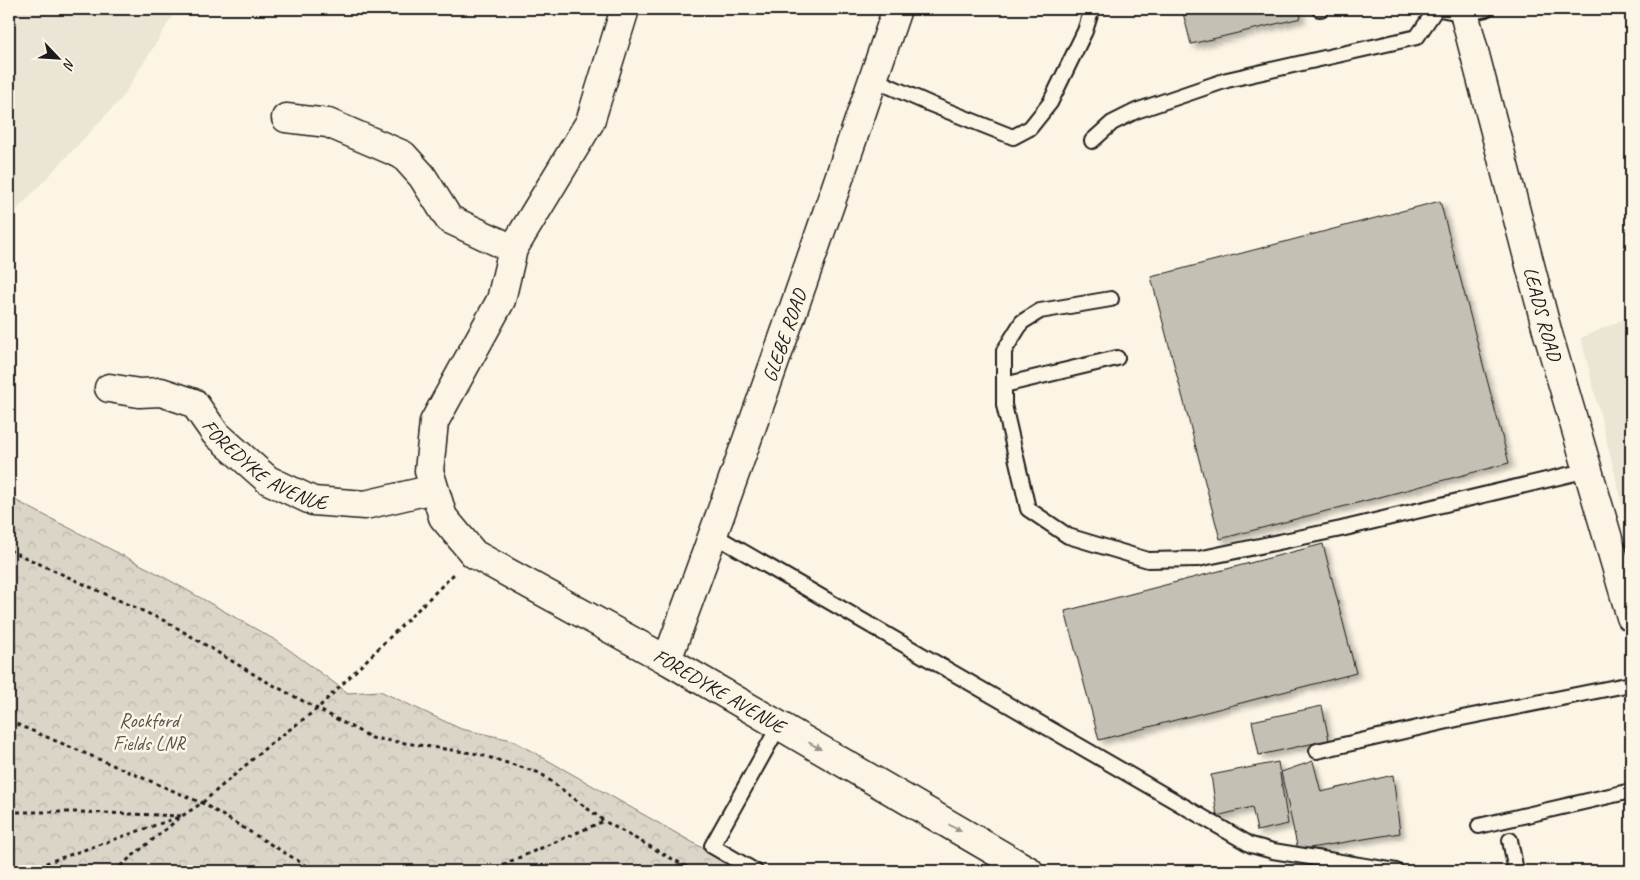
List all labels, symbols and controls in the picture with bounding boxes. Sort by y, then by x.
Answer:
north arrow [32,32,82,82]
text: N [59,56,79,73]
street label: LEADS ROAD [1518,264,1568,365]
street label: GLEBE ROAD [756,285,812,385]
street label: FOREDYKE AVENUE [197,414,330,515]
street label: FOREDYKE AVENUE [649,643,792,740]
park label: Rockford Fields LNR [113,708,187,756]
one-way arrow [808,742,821,751]
one-way arrow [949,824,962,833]

